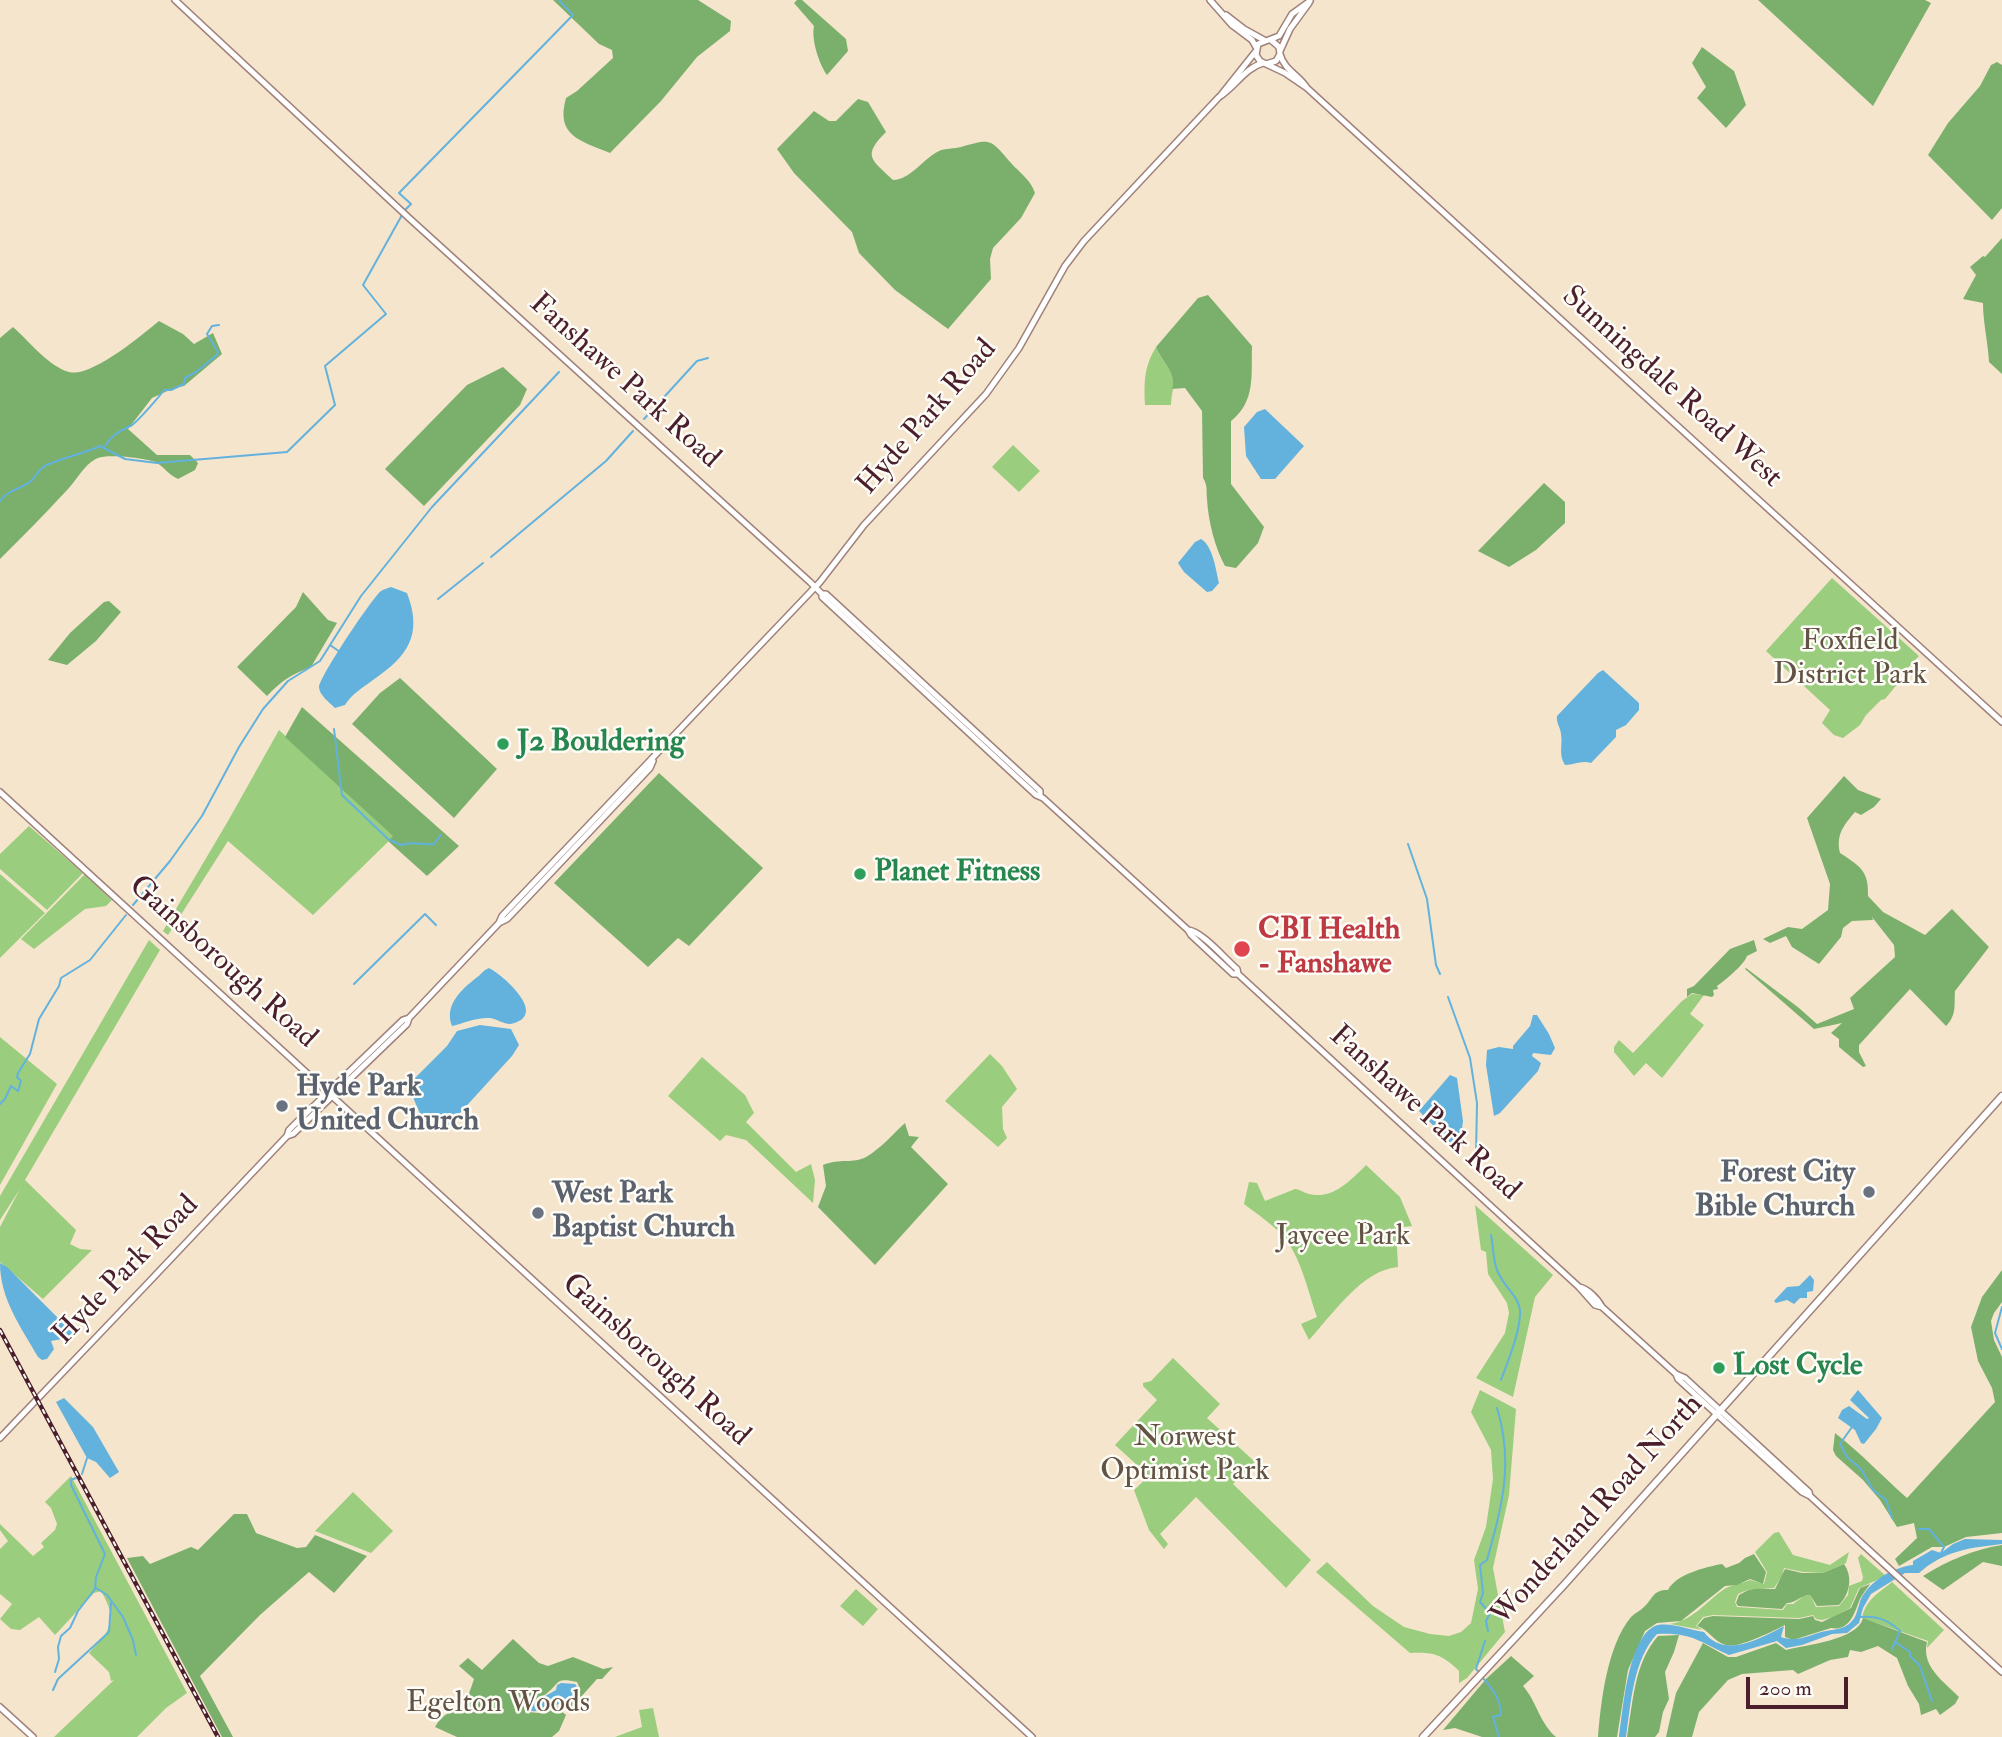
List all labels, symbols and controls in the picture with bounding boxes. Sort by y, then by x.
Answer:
street label: Sunningdale Road West [1553,280,1789,496]
street label: Fanshawe Park Road [521,287,727,477]
street label: Hyde Park Road [851,333,1005,503]
park label: Foxfield District Park [1773,625,1927,696]
place label: J2 Bouldering [517,726,685,762]
marker: J2 Bouldering [495,736,511,752]
place label: Planet Fitness [874,856,1040,892]
marker: Planet Fitness [852,866,868,882]
street label: Gainsborough Road [120,869,324,1057]
place label: CBI Health - Fanshawe [1258,914,1400,984]
marker: CBI Health - Fanshawe [1232,939,1252,959]
street label: Fanshawe Park Road [1321,1019,1527,1209]
place label: Hyde Park United Church [296,1071,479,1142]
marker: Hyde Park United Church [274,1098,290,1114]
place label: Forest City Bible Church [1695,1157,1855,1228]
place label: West Park Baptist Church [552,1178,735,1248]
marker: Forest City Bible Church [1861,1184,1877,1200]
street label: Hyde Park Road [47,1189,207,1353]
marker: West Park Baptist Church [530,1205,546,1221]
park label: Jaycee Park [1276,1220,1410,1256]
street label: Gainsborough Road [553,1267,757,1455]
place label: Lost Cycle [1733,1350,1863,1386]
marker: Lost Cycle [1711,1360,1727,1376]
street label: Wonderland Road North [1485,1388,1711,1634]
park label: Norwest Optimist Park [1100,1421,1270,1492]
scale bar [1750,1664,1852,1708]
text: 200 m [1759,1675,1812,1702]
park label: Egelton Woods [406,1687,590,1723]

